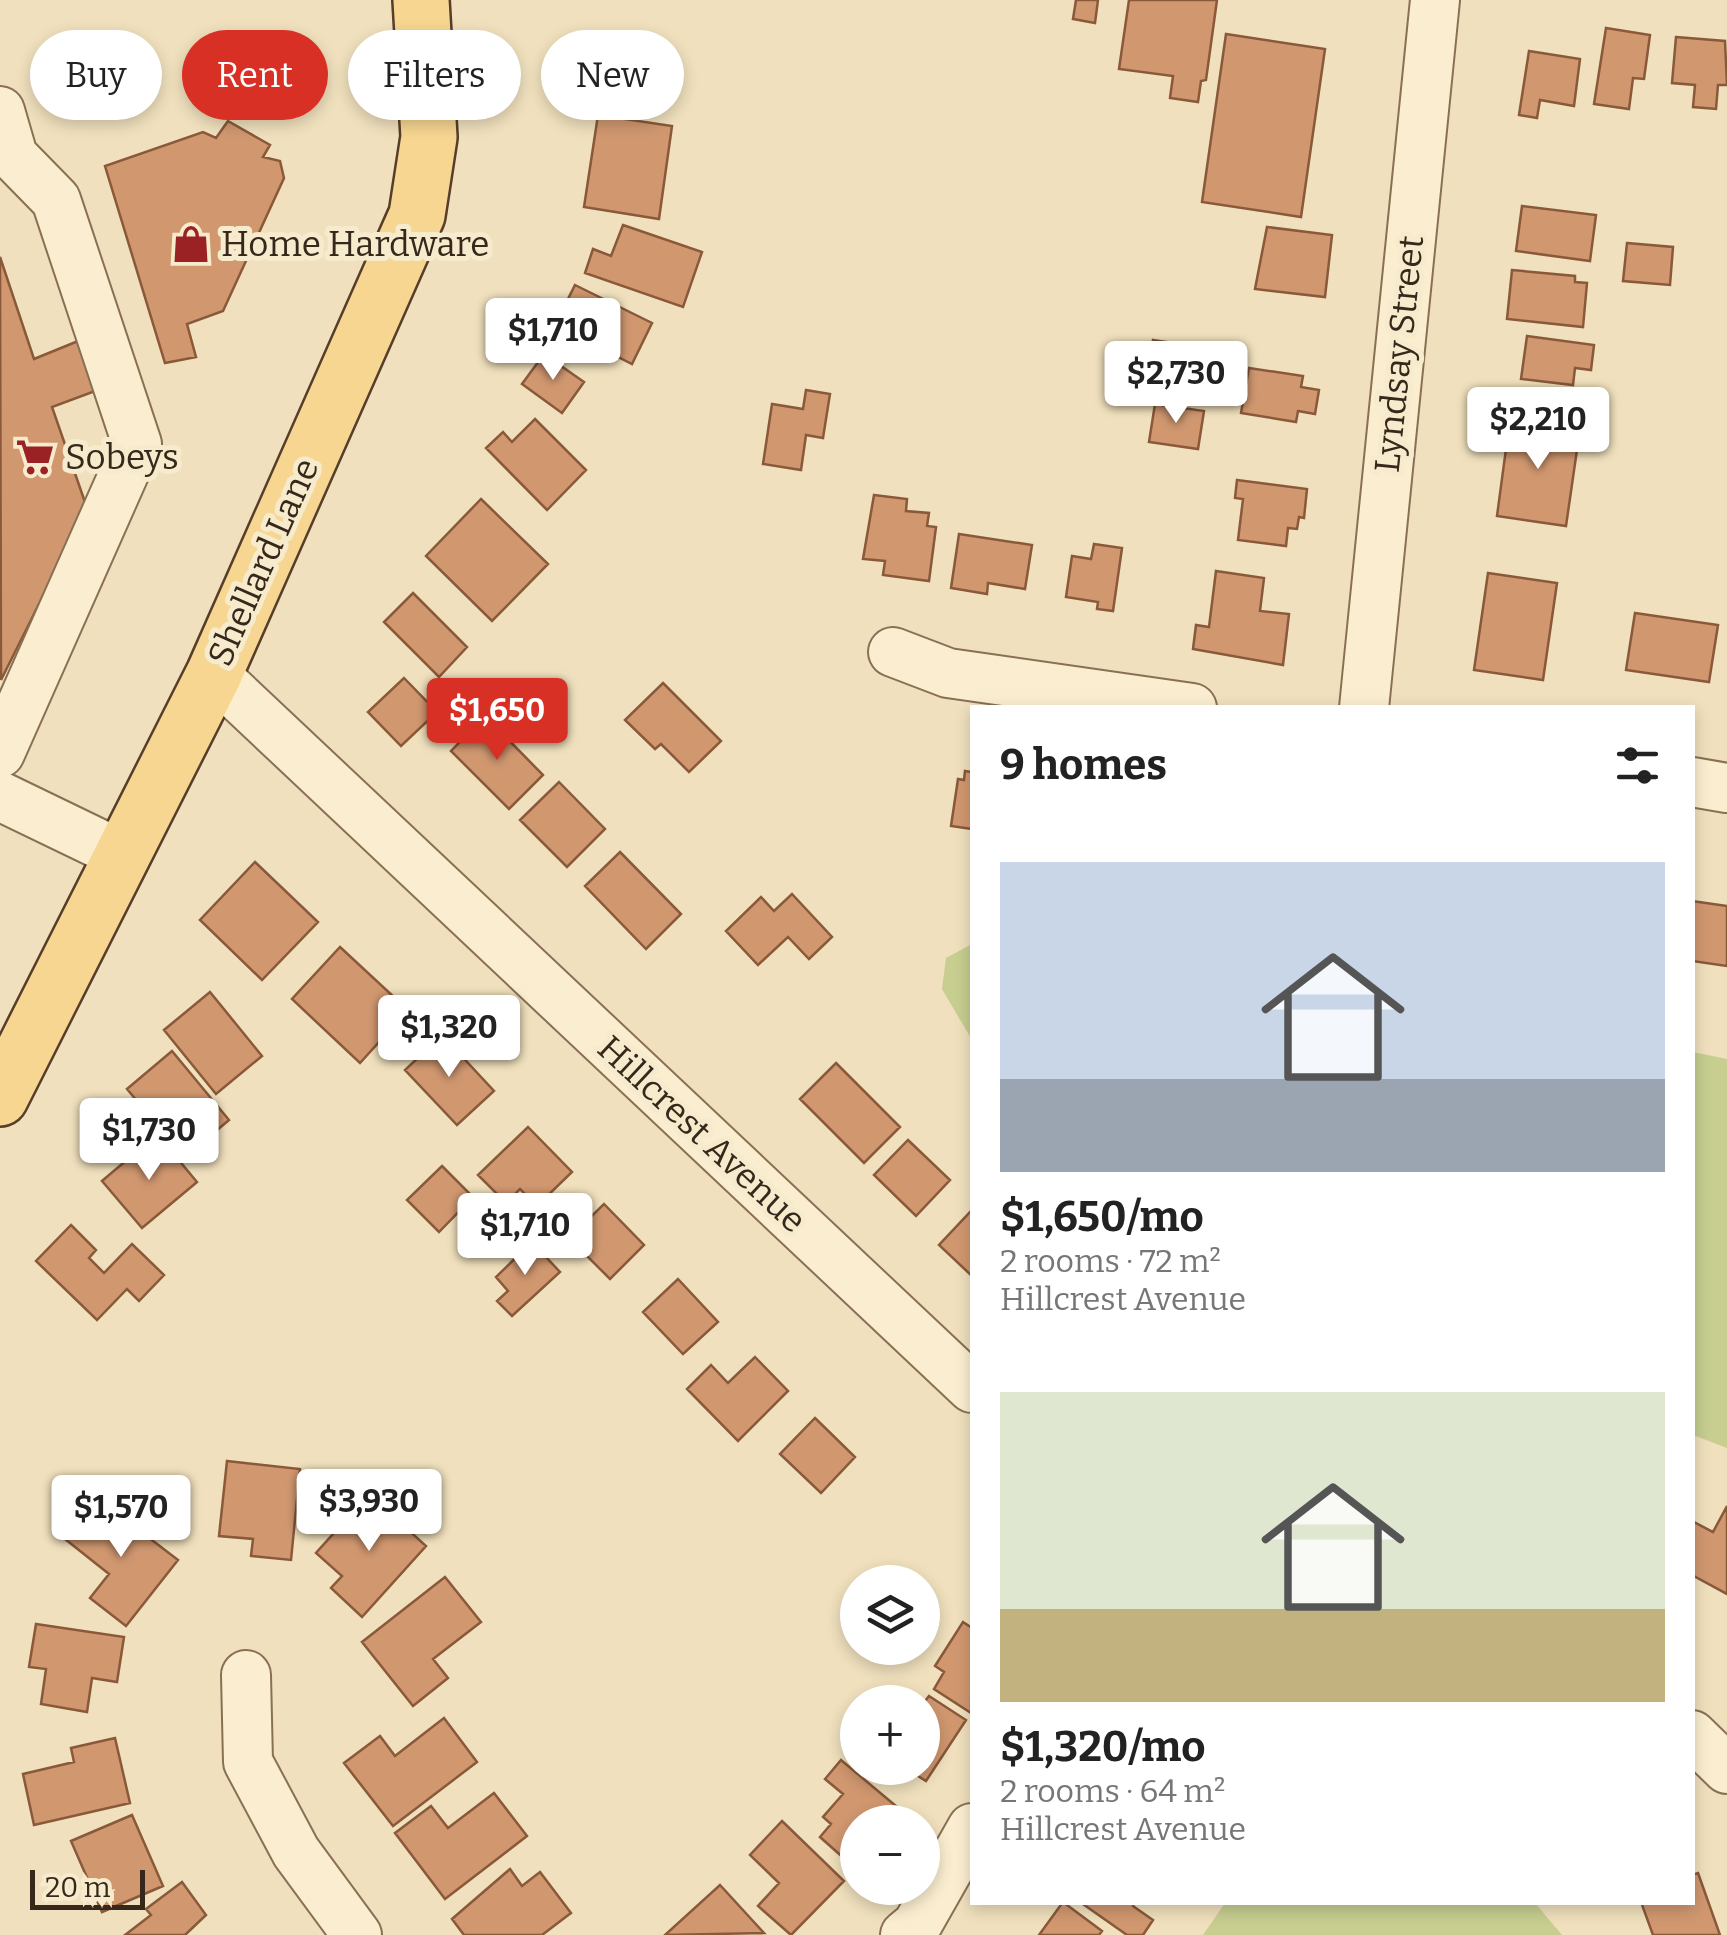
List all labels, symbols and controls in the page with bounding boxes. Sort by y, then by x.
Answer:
chip: Buy [30,30,162,120]
chip: Rent [182,30,328,120]
chip: Filters [348,30,521,120]
chip: New [541,30,684,120]
shop icon: Home Hardware [170,223,212,265]
place label: Home Hardware [221,223,489,265]
street label: Lyndsay Street [1366,233,1432,475]
pin: $1,710 [472,298,634,383]
text: $1,710 [507,311,599,349]
pin: $2,730 [1095,341,1257,426]
text: $2,730 [1127,354,1225,392]
pin: $2,210 [1457,387,1619,472]
text: $2,210 [1489,400,1587,438]
supermarket icon: Sobeys [14,436,56,478]
place label: Sobeys [65,436,179,478]
street label: Shellard Lane [199,452,327,672]
pin: $1,650 [416,678,578,763]
text: $1,650 [449,691,545,729]
icon: filters [1610,738,1665,793]
text: 9 homes [1000,740,1167,790]
icon: home [1243,927,1423,1107]
pin: $1,320 [368,995,530,1080]
text: $1,320 [400,1008,498,1046]
street label: Hillcrest Avenue [589,1027,815,1241]
pin: $1,730 [68,1098,230,1183]
text: $1,730 [102,1111,196,1149]
text: $1,650/mo [1000,1192,1204,1242]
pin: $1,710 [444,1193,606,1278]
text: $1,710 [479,1206,571,1244]
text: 2 rooms · 72 m² [1000,1242,1221,1280]
text: Hillcrest Avenue [1000,1280,1246,1318]
icon: home [1243,1457,1423,1637]
pin: $3,930 [288,1469,450,1554]
pin: $1,570 [40,1475,202,1560]
text: $3,930 [319,1482,419,1520]
text: $1,570 [74,1488,168,1526]
map controls [840,1565,940,1905]
button: layers [840,1565,940,1665]
button: + [840,1685,940,1785]
text: $1,320/mo [1000,1722,1205,1772]
text: 2 rooms · 64 m² [1000,1772,1225,1810]
button: − [840,1805,940,1905]
text: Hillcrest Avenue [1000,1810,1246,1848]
scale bar [30,1865,145,1910]
text: 20 m [45,1871,111,1904]

